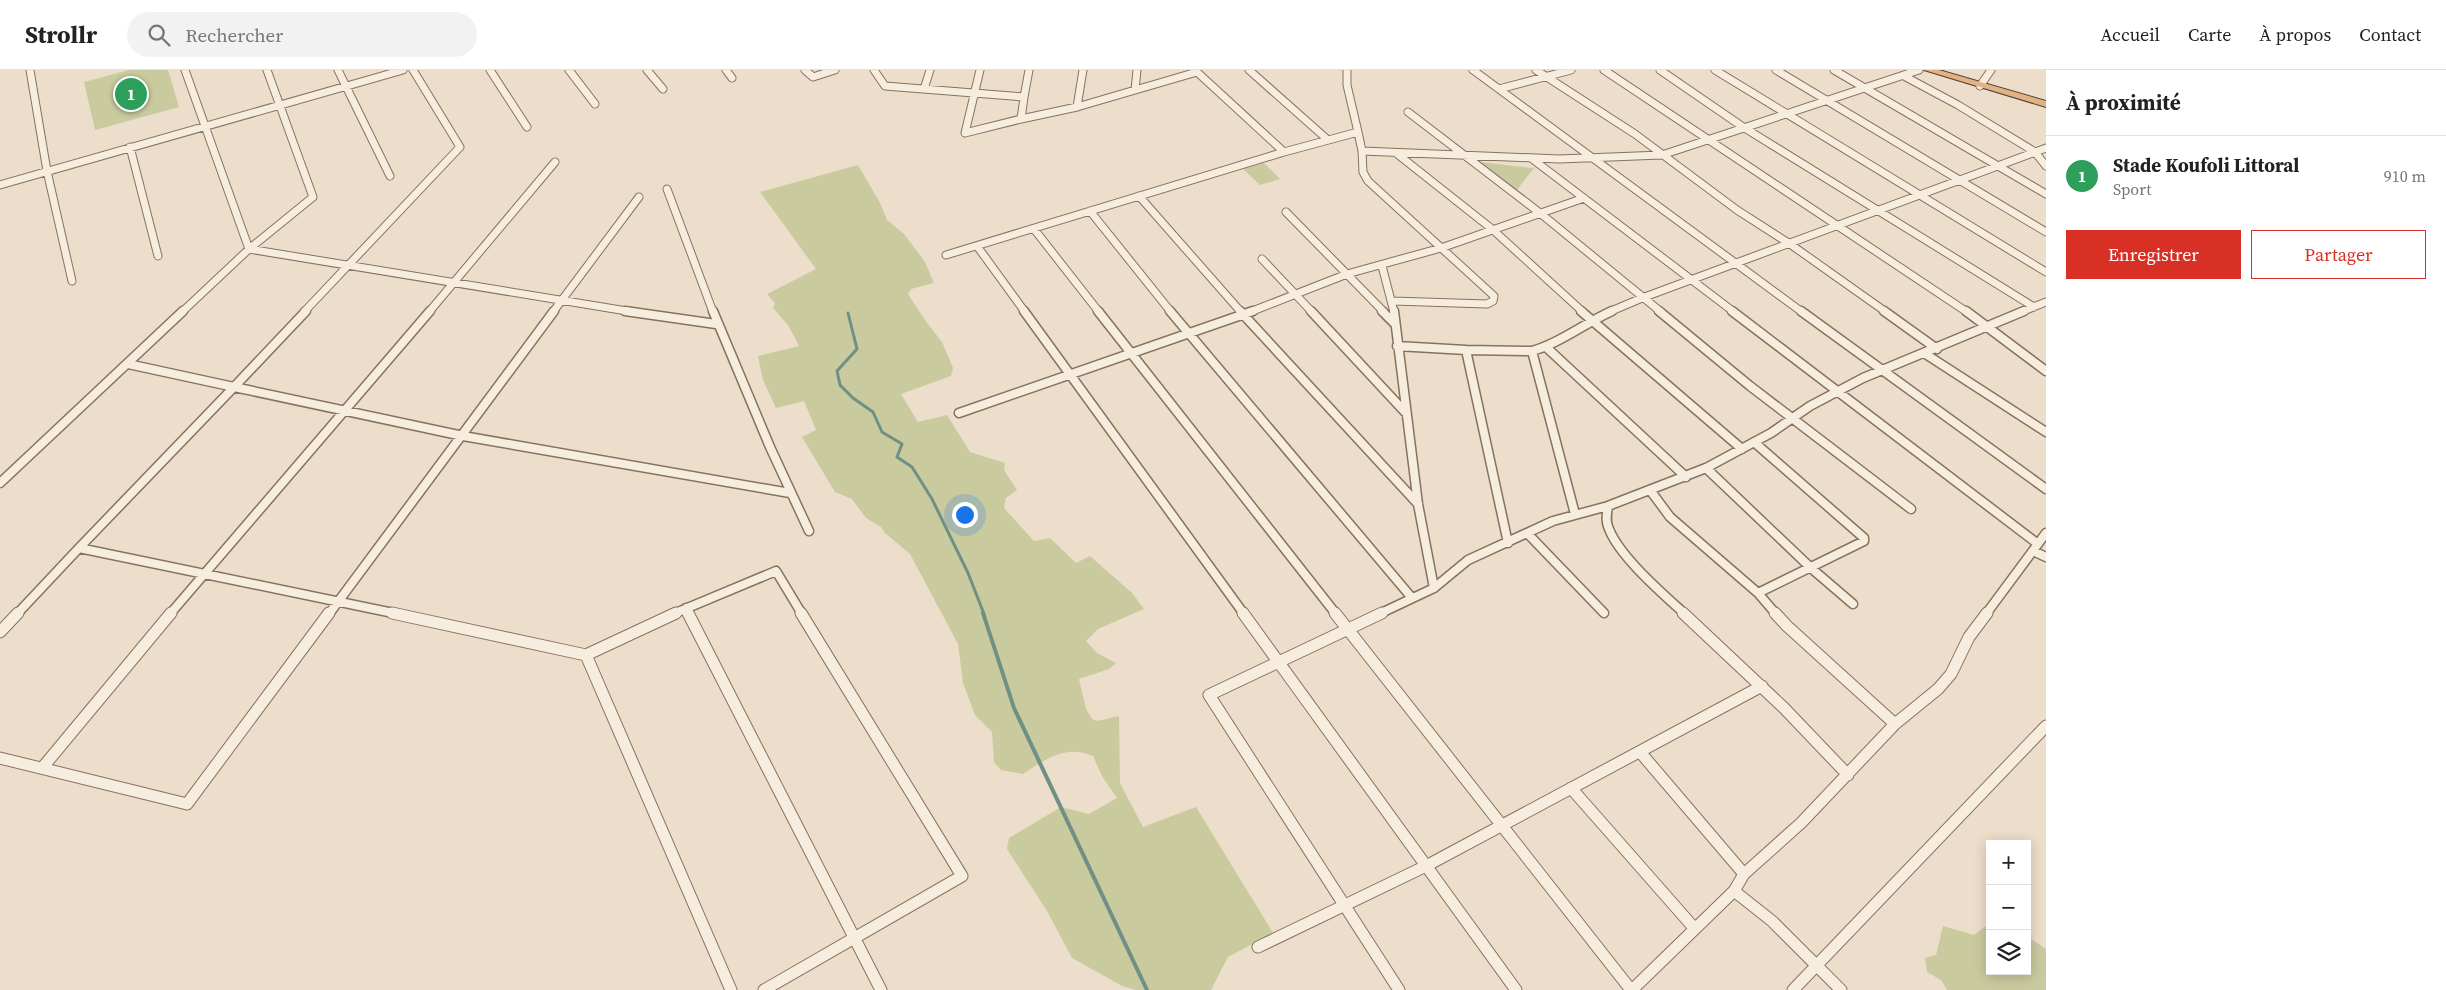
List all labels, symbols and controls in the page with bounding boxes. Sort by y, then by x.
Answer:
search box [127,12,477,57]
text: Strollr [25,18,97,51]
icon: search [145,21,173,49]
text: Rechercher [185,22,283,48]
text: Accueil [2101,22,2160,47]
text: Carte [2188,22,2231,47]
text: À propos [2259,22,2331,47]
text: Contact [2359,22,2421,47]
pin: 1 [115,75,147,113]
text: À proximité [2066,88,2181,117]
text: Stade Koufoli Littoral [2113,152,2300,178]
text: 1 [2078,165,2086,187]
text: 910 m [2384,165,2426,187]
text: Sport [2113,178,2151,200]
button: Enregistrer [2066,230,2241,279]
button: Partager [2251,230,2426,279]
your location [952,502,978,528]
map controls [1986,840,2031,975]
button: + [1986,840,2031,885]
button: − [1986,885,2031,930]
button: layers [1986,930,2031,975]

